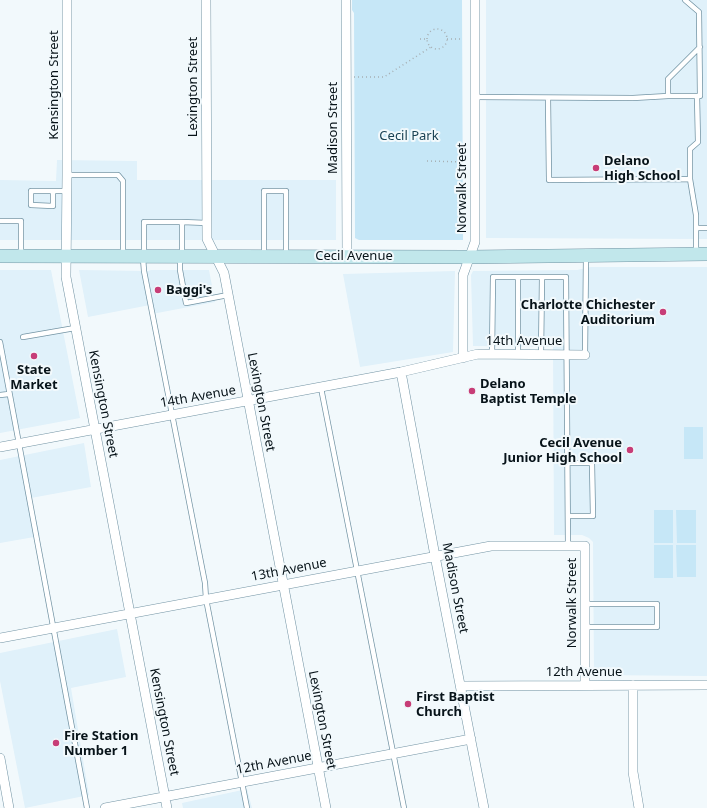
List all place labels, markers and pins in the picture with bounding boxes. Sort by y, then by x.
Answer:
place label: Delano High School [604,153,680,184]
marker: Delano High School [591,163,601,173]
place label: Baggi's [166,282,212,298]
marker: Baggi's [153,285,163,295]
place label: Charlotte Chichester Auditorium [521,297,655,328]
marker: Charlotte Chichester Auditorium [658,307,668,317]
marker: State Market [29,351,39,361]
place label: State Market [10,362,58,393]
place label: Delano Baptist Temple [480,376,577,407]
marker: Delano Baptist Temple [467,386,477,396]
place label: Cecil Avenue Junior High School [503,435,622,466]
marker: Cecil Avenue Junior High School [625,445,635,455]
place label: First Baptist Church [416,689,495,720]
marker: First Baptist Church [403,699,413,709]
place label: Fire Station Number 1 [64,728,138,759]
marker: Fire Station Number 1 [51,738,61,748]

